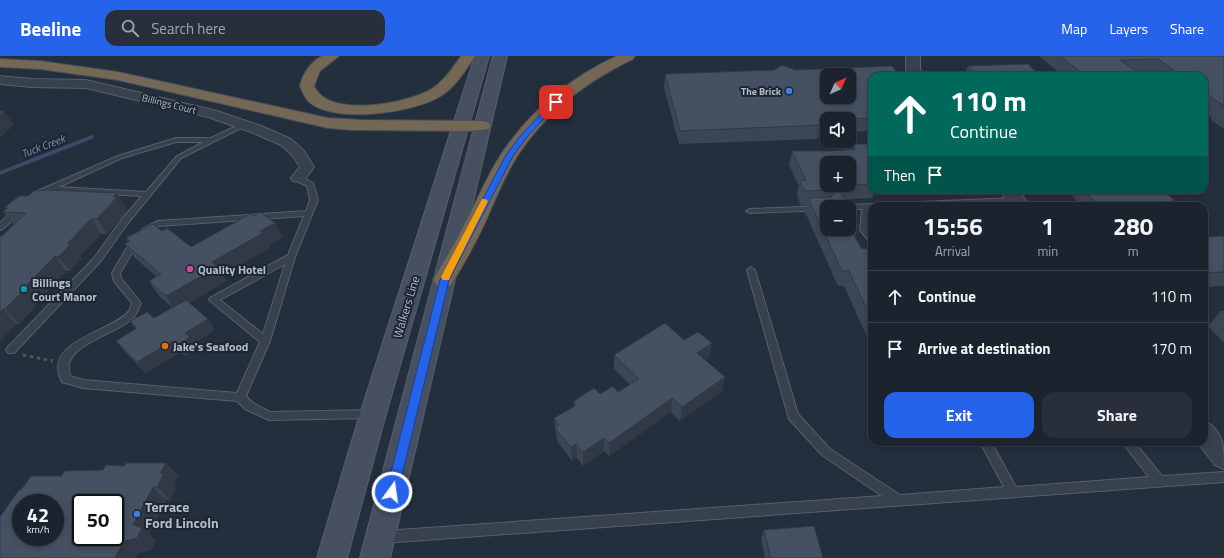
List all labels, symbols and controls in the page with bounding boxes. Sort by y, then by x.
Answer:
search box [105,10,385,46]
text: Beeline [20,14,81,43]
icon: search [119,17,141,39]
text: Search here [151,17,226,40]
text: Map [1061,18,1087,39]
text: Layers [1109,18,1148,39]
text: Share [1170,18,1204,39]
north arrow [820,68,856,104]
map controls [820,68,856,236]
text: 110 m [950,79,1027,122]
place label: The Brick [741,84,782,99]
pin [539,85,573,119]
marker: The Brick [784,86,794,96]
icon: ahead [884,88,936,140]
street label: Billings Court [140,90,198,118]
icon: arrive [545,91,567,113]
button: sound [820,112,856,148]
text: Continue [950,118,1017,145]
water label: Tuck Creek [19,130,68,162]
button: + [820,156,856,192]
text: Then [884,164,916,187]
icon: arrive [924,164,946,186]
button: − [820,200,856,236]
text: 15:56 [923,208,983,244]
text: 1 [1041,208,1055,244]
text: 280 [1113,208,1153,244]
text: Arrival [935,241,970,261]
text: min [1037,241,1058,261]
text: m [1128,241,1139,261]
place label: Quality Hotel [198,260,266,279]
marker: Quality Hotel [185,264,195,274]
place label: Billings Court Manor [32,273,97,306]
street label: Walkers Line [388,274,424,340]
marker: Billings Court Manor [19,284,29,294]
text: Continue [918,285,976,308]
text: 110 m [1151,285,1192,308]
icon: ahead [884,286,906,308]
place label: Jake's Seafood [173,337,248,356]
text: Arrive at destination [918,337,1051,360]
text: 170 m [1151,337,1192,360]
icon: arrive [884,338,906,360]
marker: Jake's Seafood [160,341,170,351]
button: Exit [884,392,1034,438]
button: Share [1042,392,1192,438]
position arrow [371,471,413,513]
speed limit sign: 50 [72,494,124,546]
place label: Terrace Ford Lincoln [145,496,219,533]
text: 42 [27,499,49,530]
marker: Terrace Ford Lincoln [132,509,142,519]
text: km/h [27,522,49,537]

